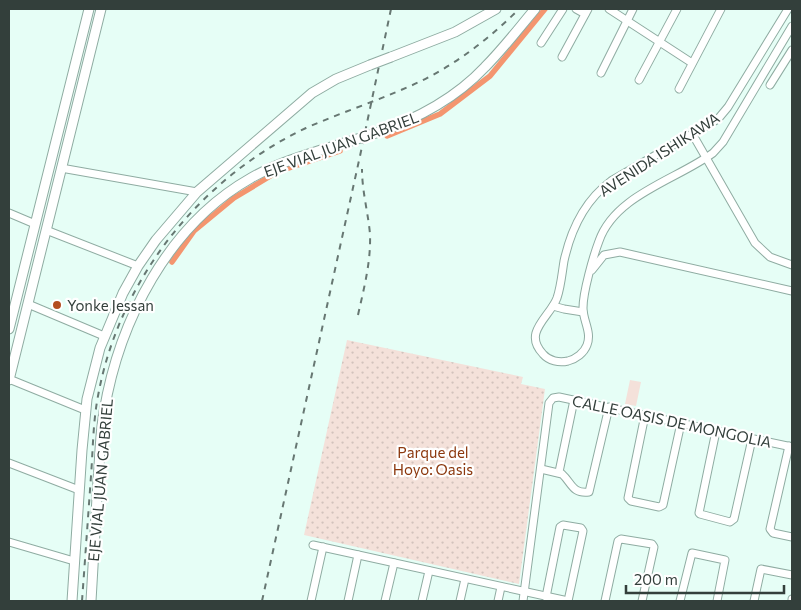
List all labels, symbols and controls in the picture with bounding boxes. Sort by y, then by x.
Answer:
street label: EJE VIAL JUAN GABRIEL [261,107,421,180]
street label: AVENIDA ISHIKAWA [595,108,723,200]
place label: Yonke Jessan [67,296,154,314]
marker: Yonke Jessan [51,299,63,311]
street label: CALLE OASIS DE MONGOLIA [571,391,773,451]
street label: EJE VIAL JUAN GABRIEL [84,397,116,562]
park label: Parque del Hoyo: Oasis [393,443,473,478]
scale bar [626,562,784,594]
text: 200 m [634,570,678,588]

